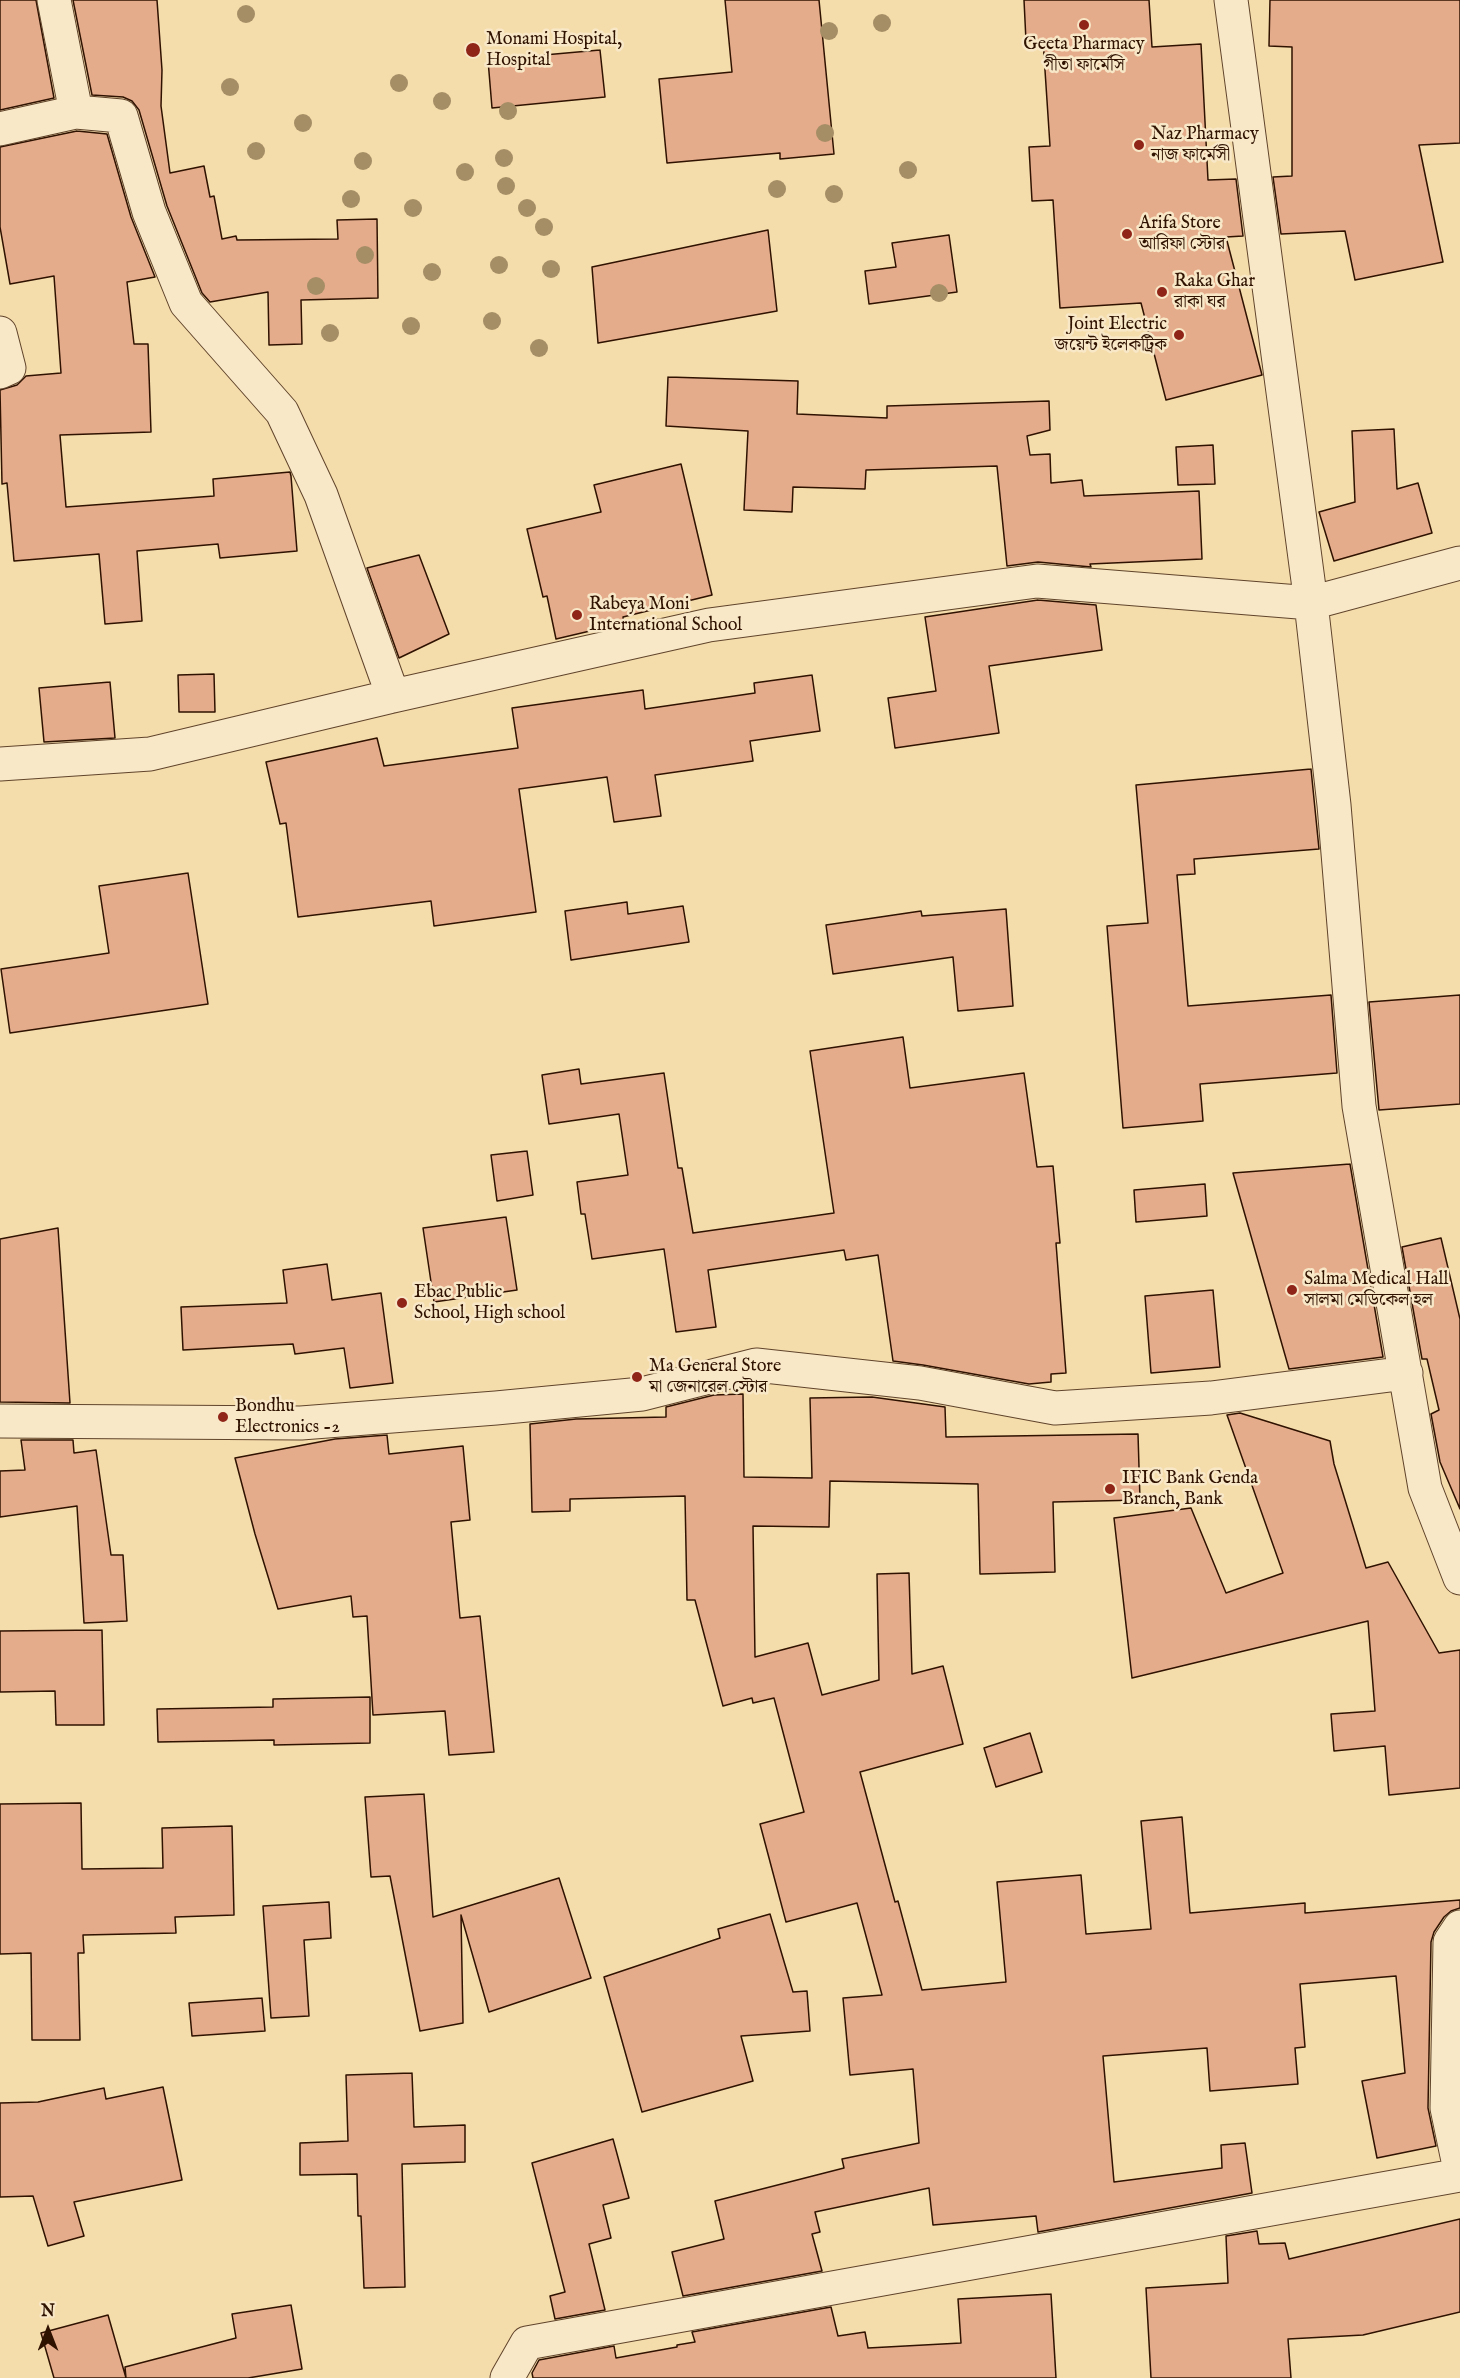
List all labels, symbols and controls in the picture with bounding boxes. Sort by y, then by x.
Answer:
marker: Geeta Pharmacy গীতা ফার্মেসি [1077,18,1091,32]
place label: Monami Hospital, Hospital [486,29,622,72]
place label: Geeta Pharmacy গীতা ফার্মেসি [1023,34,1145,76]
marker: Monami Hospital, Hospital [464,41,482,59]
place label: Naz Pharmacy নাজ ফার্মেসী [1151,124,1259,166]
marker: Naz Pharmacy নাজ ফার্মেসী [1132,138,1146,152]
place label: Arifa Store আরিফা স্টোর [1139,213,1225,256]
marker: Arifa Store আরিফা স্টোর [1120,227,1134,241]
place label: Raka Ghar রাকা ঘর [1174,271,1255,314]
marker: Raka Ghar রাকা ঘর [1155,285,1169,299]
place label: Joint Electric জয়েন্ট ইলেকট্রিক [1054,314,1167,356]
marker: Joint Electric জয়েন্ট ইলেকট্রিক [1172,328,1186,342]
place label: Rabeya Moni International School [589,594,742,636]
marker: Rabeya Moni International School [570,608,584,622]
place label: Salma Medical Hall সালমা মেডিকেল হল [1304,1269,1448,1312]
place label: Ebac Public School, High school [414,1282,565,1324]
marker: Salma Medical Hall সালমা মেডিকেল হল [1285,1283,1299,1297]
marker: Ebac Public School, High school [395,1296,409,1310]
place label: Ma General Store মা জেনারেল স্টোর [649,1356,781,1398]
marker: Ma General Store মা জেনারেল স্টোর [630,1370,644,1384]
place label: Bondhu Electronics -2 [235,1396,340,1438]
marker: Bondhu Electronics -2 [216,1410,230,1424]
place label: IFIC Bank Genda Branch, Bank [1122,1468,1258,1510]
marker: IFIC Bank Genda Branch, Bank [1103,1482,1117,1496]
north arrow [18,2300,78,2360]
text: N [41,2302,55,2322]

